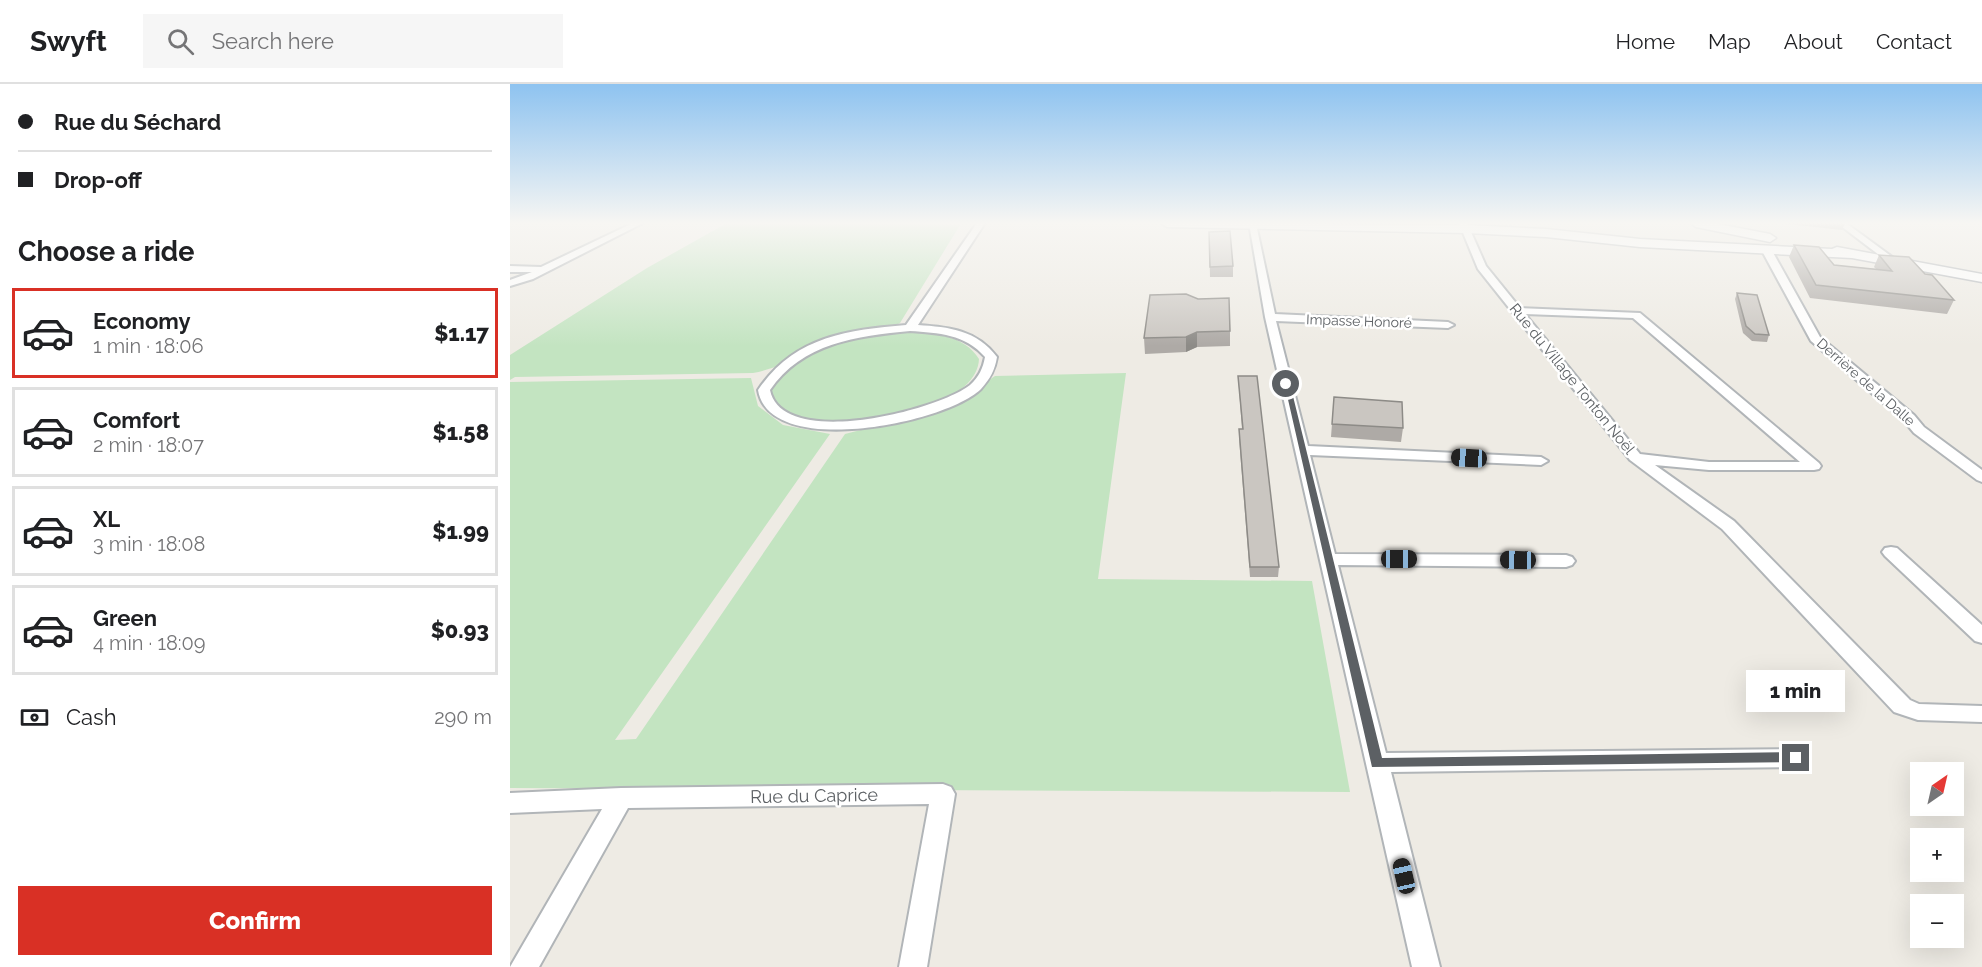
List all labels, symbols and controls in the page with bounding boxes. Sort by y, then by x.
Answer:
search box [143,14,563,68]
text: Swyft [30,25,107,58]
icon: search [164,25,197,58]
text: Search here [212,28,334,54]
text: Home [1616,29,1675,54]
text: Map [1708,29,1751,54]
text: About [1784,29,1843,54]
text: Contact [1876,29,1952,54]
text: Rue du Séchard [54,109,221,135]
text: Drop-off [54,167,142,193]
text: Choose a ride [18,236,194,267]
street label: Rue du Village Tonton Noël [1506,300,1639,459]
icon: car [21,306,75,360]
text: Economy [93,308,191,334]
street label: Impasse Honoré [1306,311,1412,331]
text: $1.17 [434,320,489,346]
text: 1 min · 18:06 [93,334,204,358]
street label: Derrière de la Dalle [1814,335,1918,429]
route start [1272,370,1299,397]
icon: car [21,405,75,459]
text: Comfort [93,407,180,433]
text: $1.58 [433,419,489,445]
text: 2 min · 18:07 [93,433,204,457]
car [1451,448,1487,468]
icon: car [21,504,75,558]
text: XL [93,506,120,532]
text: $1.99 [432,518,489,544]
text: 3 min · 18:08 [93,532,205,556]
car [1381,550,1417,568]
car [1500,551,1536,569]
icon: car [21,603,75,657]
text: Green [93,605,157,631]
text: $0.93 [431,617,489,643]
text: 4 min · 18:09 [93,631,206,655]
callout: 1 min [1746,671,1846,713]
text: 1 min [1770,679,1821,703]
icon: cash [18,701,51,734]
text: Cash [66,704,117,730]
text: 290 m [434,705,492,729]
route end [1782,744,1809,771]
north arrow [1910,762,1964,816]
map controls [1910,762,1964,948]
street label: Rue du Caprice [750,784,878,807]
button: + [1910,828,1964,882]
car [1391,856,1417,896]
button: Confirm [18,886,492,955]
button: − [1910,894,1964,948]

